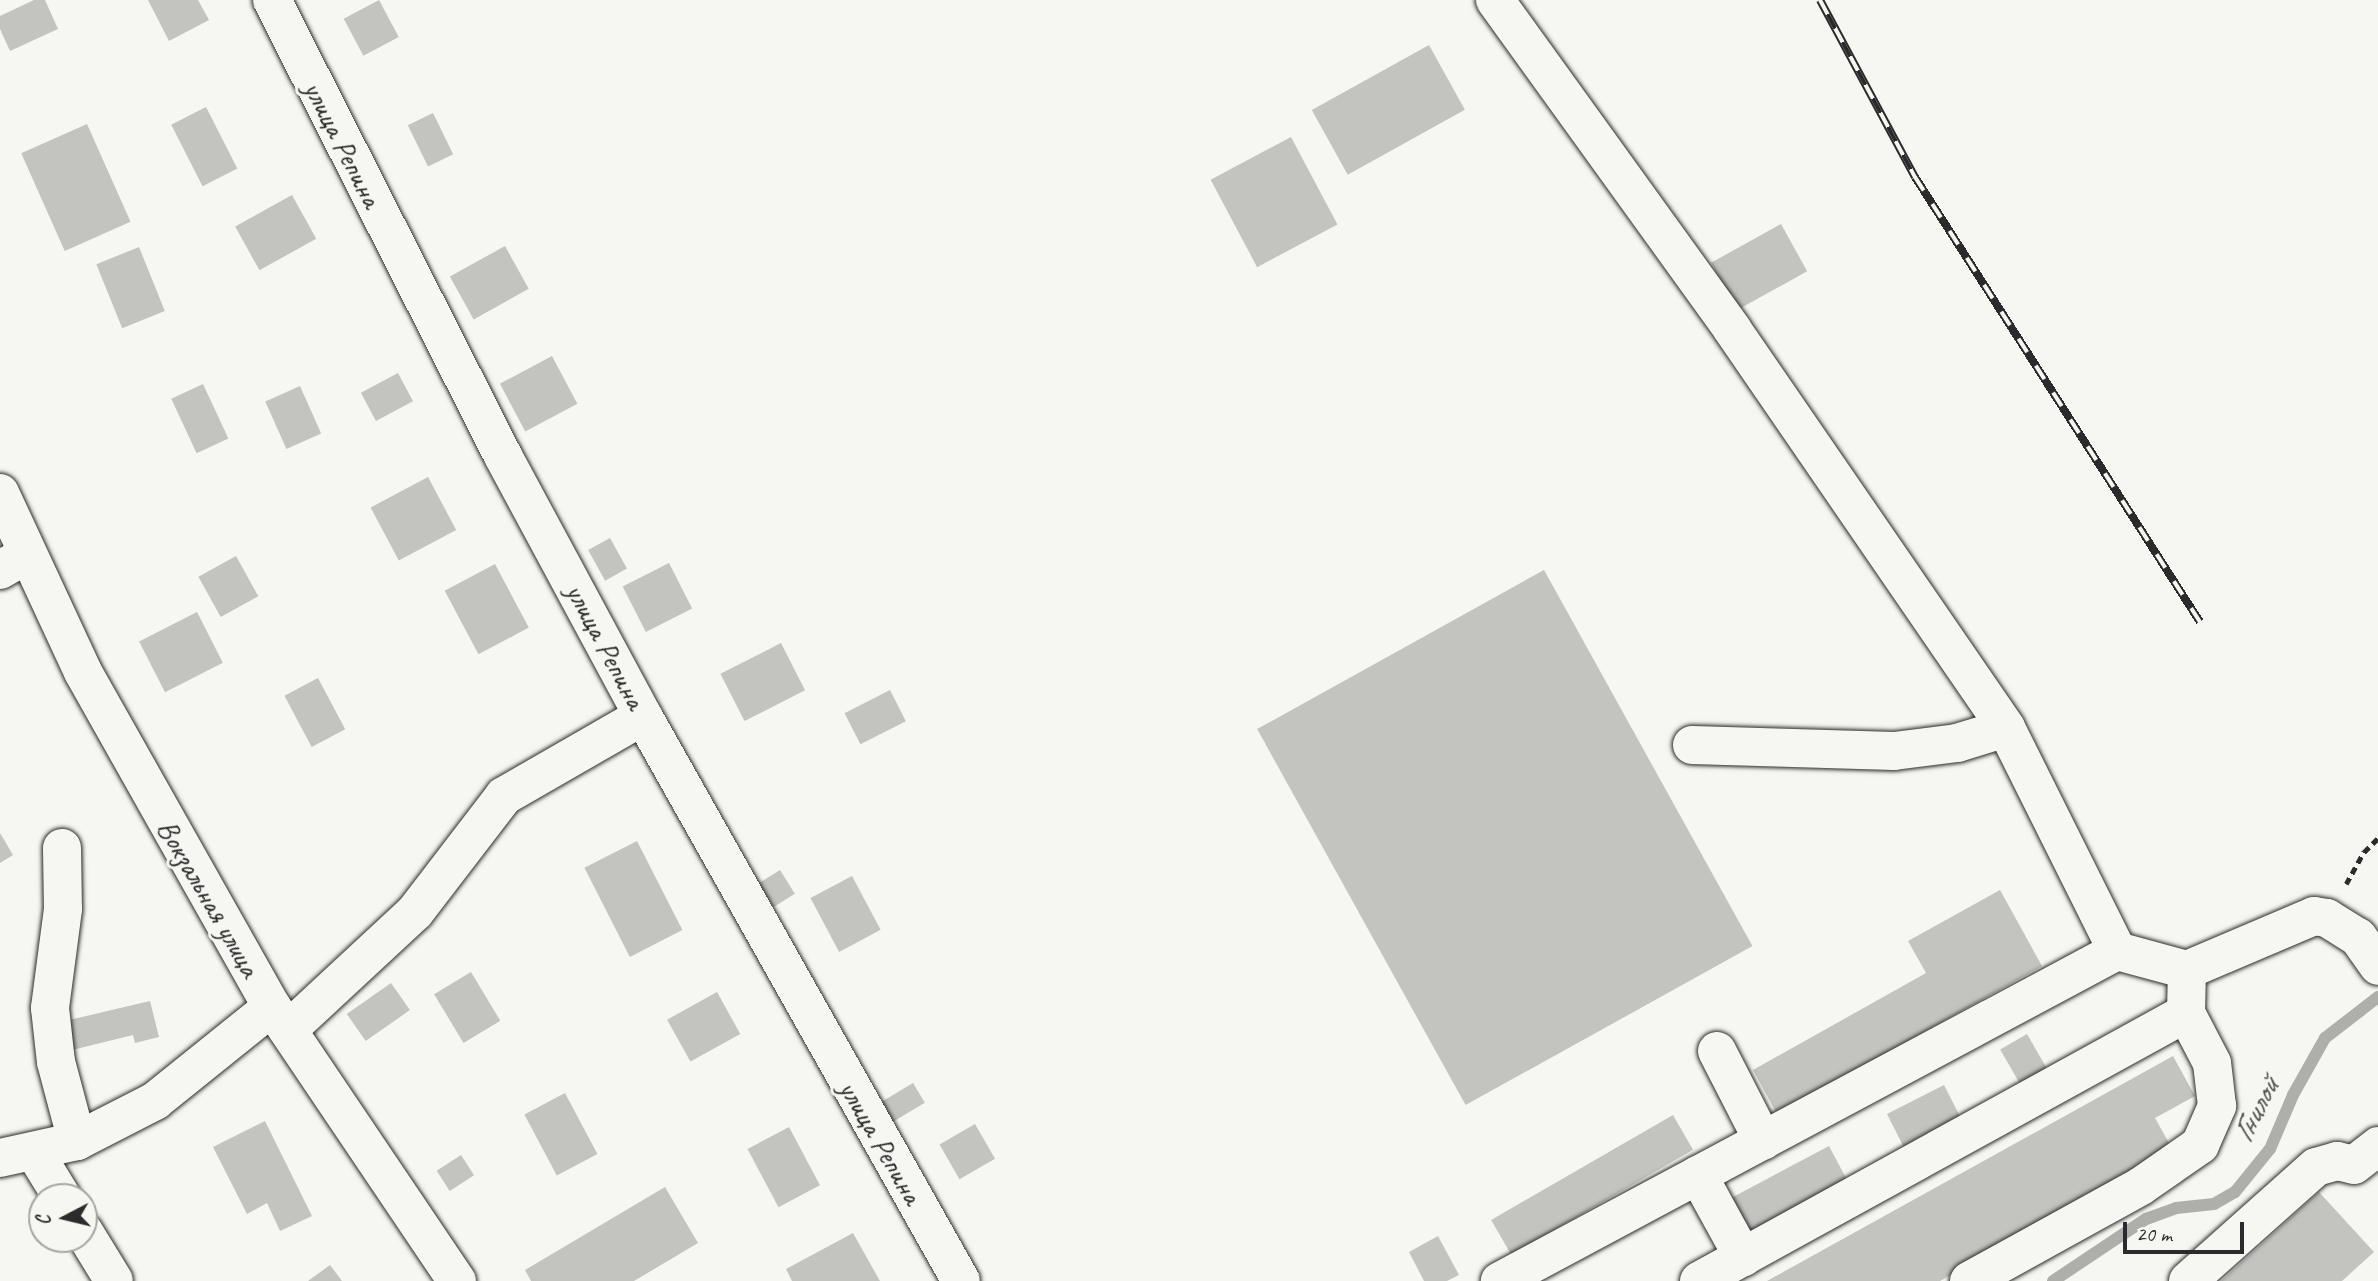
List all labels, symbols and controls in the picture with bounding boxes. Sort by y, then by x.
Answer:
street label: улица Репина [296,75,390,213]
street label: улица Репина [558,577,654,715]
street label: Вокзальная улица [149,812,269,984]
water label: Гнилой [2224,1071,2288,1149]
street label: улица Репина [831,1074,931,1210]
north arrow [28,1183,98,1253]
scale bar [2126,1208,2247,1252]
text: С [32,1214,57,1226]
text: 20 m [2136,1221,2172,1247]

